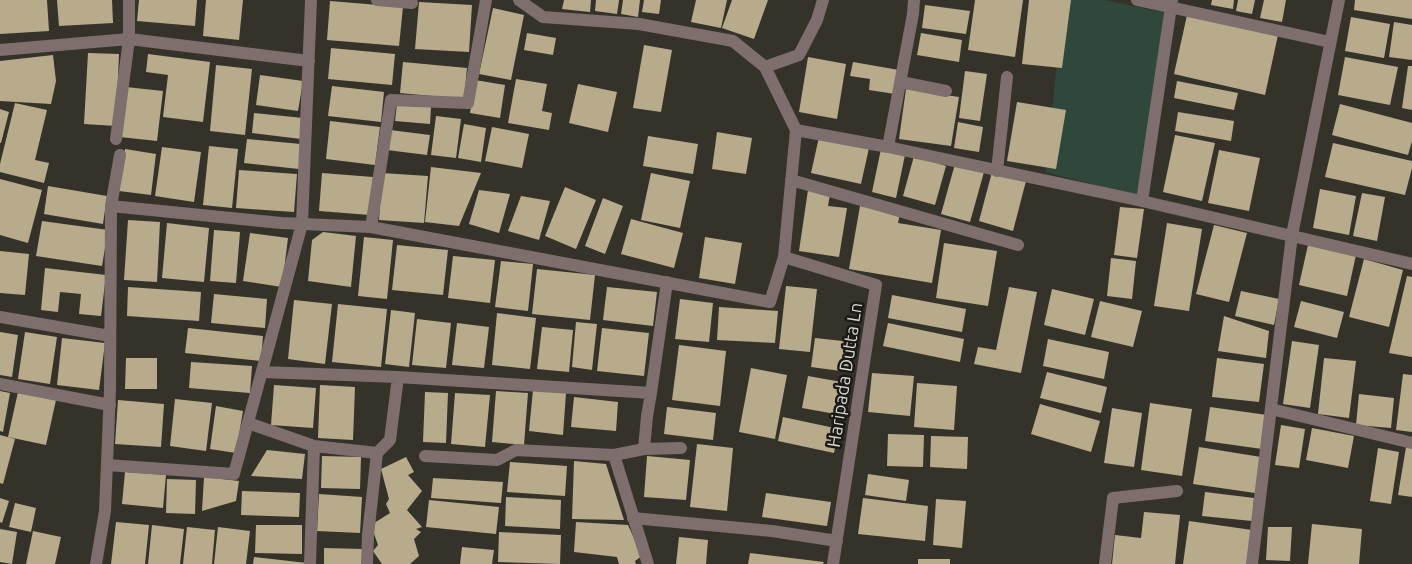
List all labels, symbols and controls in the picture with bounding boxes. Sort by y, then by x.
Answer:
street label: Haripada Dutta Ln [823,301,867,449]

